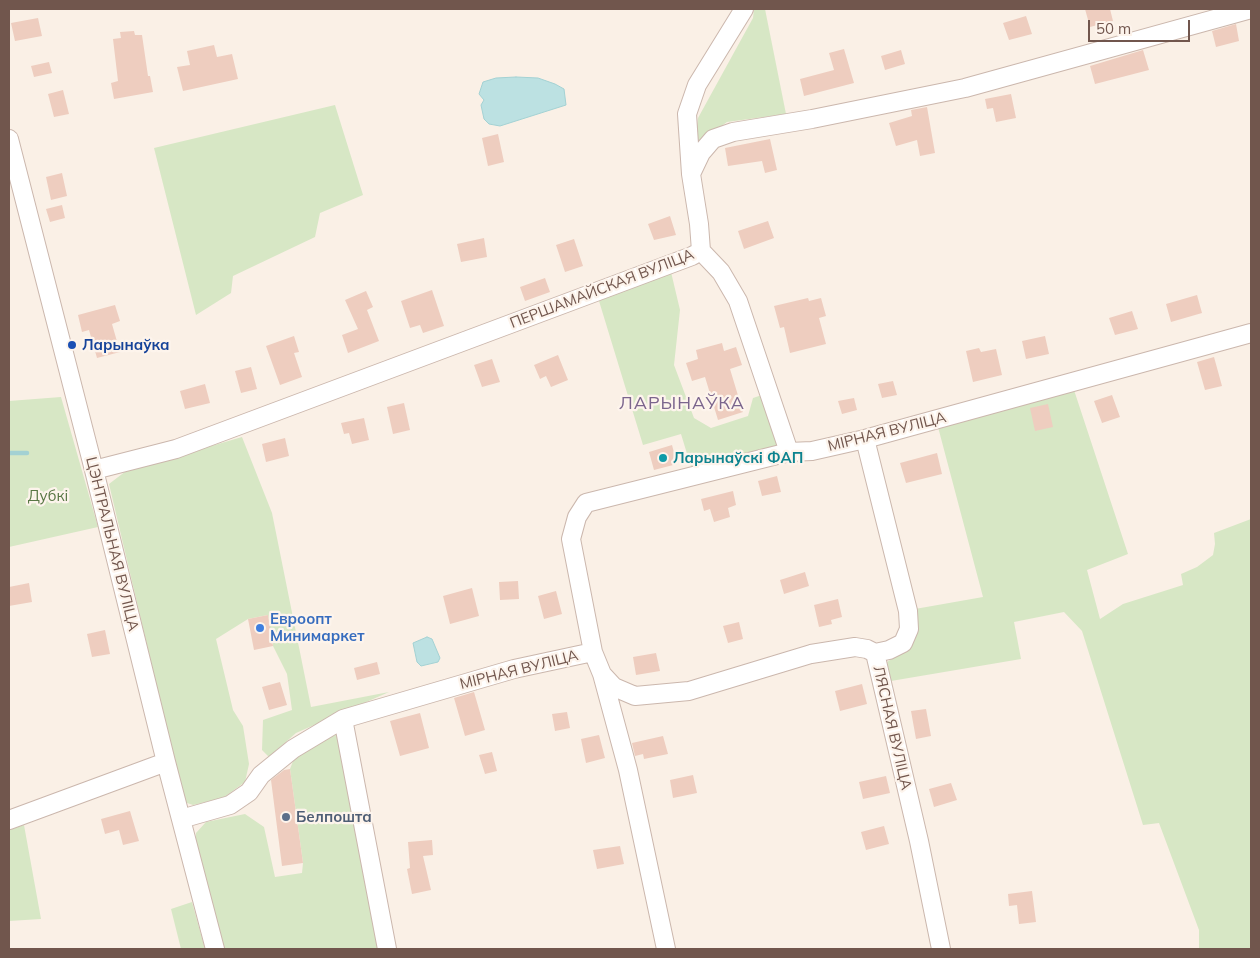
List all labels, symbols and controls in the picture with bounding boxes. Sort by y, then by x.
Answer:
scale bar [1090,10,1192,42]
text: 50 m [1096,19,1131,38]
street label: ПЕРШАМАЙСКАЯ ВУЛІЦА [507,246,697,332]
place label: Ларынаўка [82,336,170,354]
marker: Ларынаўка [66,339,78,351]
district label: ЛАРЫНАЎКА [618,393,746,415]
street label: МІРНАЯ ВУЛІЦА [826,409,948,455]
place label: Ларынаўскі ФАП [673,449,803,467]
marker: Ларынаўскі ФАП [657,452,669,464]
street label: ЦЭНТРАЛЬНАЯ ВУЛІЦА [82,455,142,633]
park label: Дубкі [28,487,68,505]
place label: Евроопт Минимаркет [270,610,364,645]
marker: Евроопт Минимаркет [254,622,266,634]
street label: МІРНАЯ ВУЛІЦА [458,647,580,693]
street label: ЛЯСНАЯ ВУЛІЦА [869,664,915,792]
place label: Белпошта [296,808,372,826]
marker: Белпошта [280,811,292,823]

